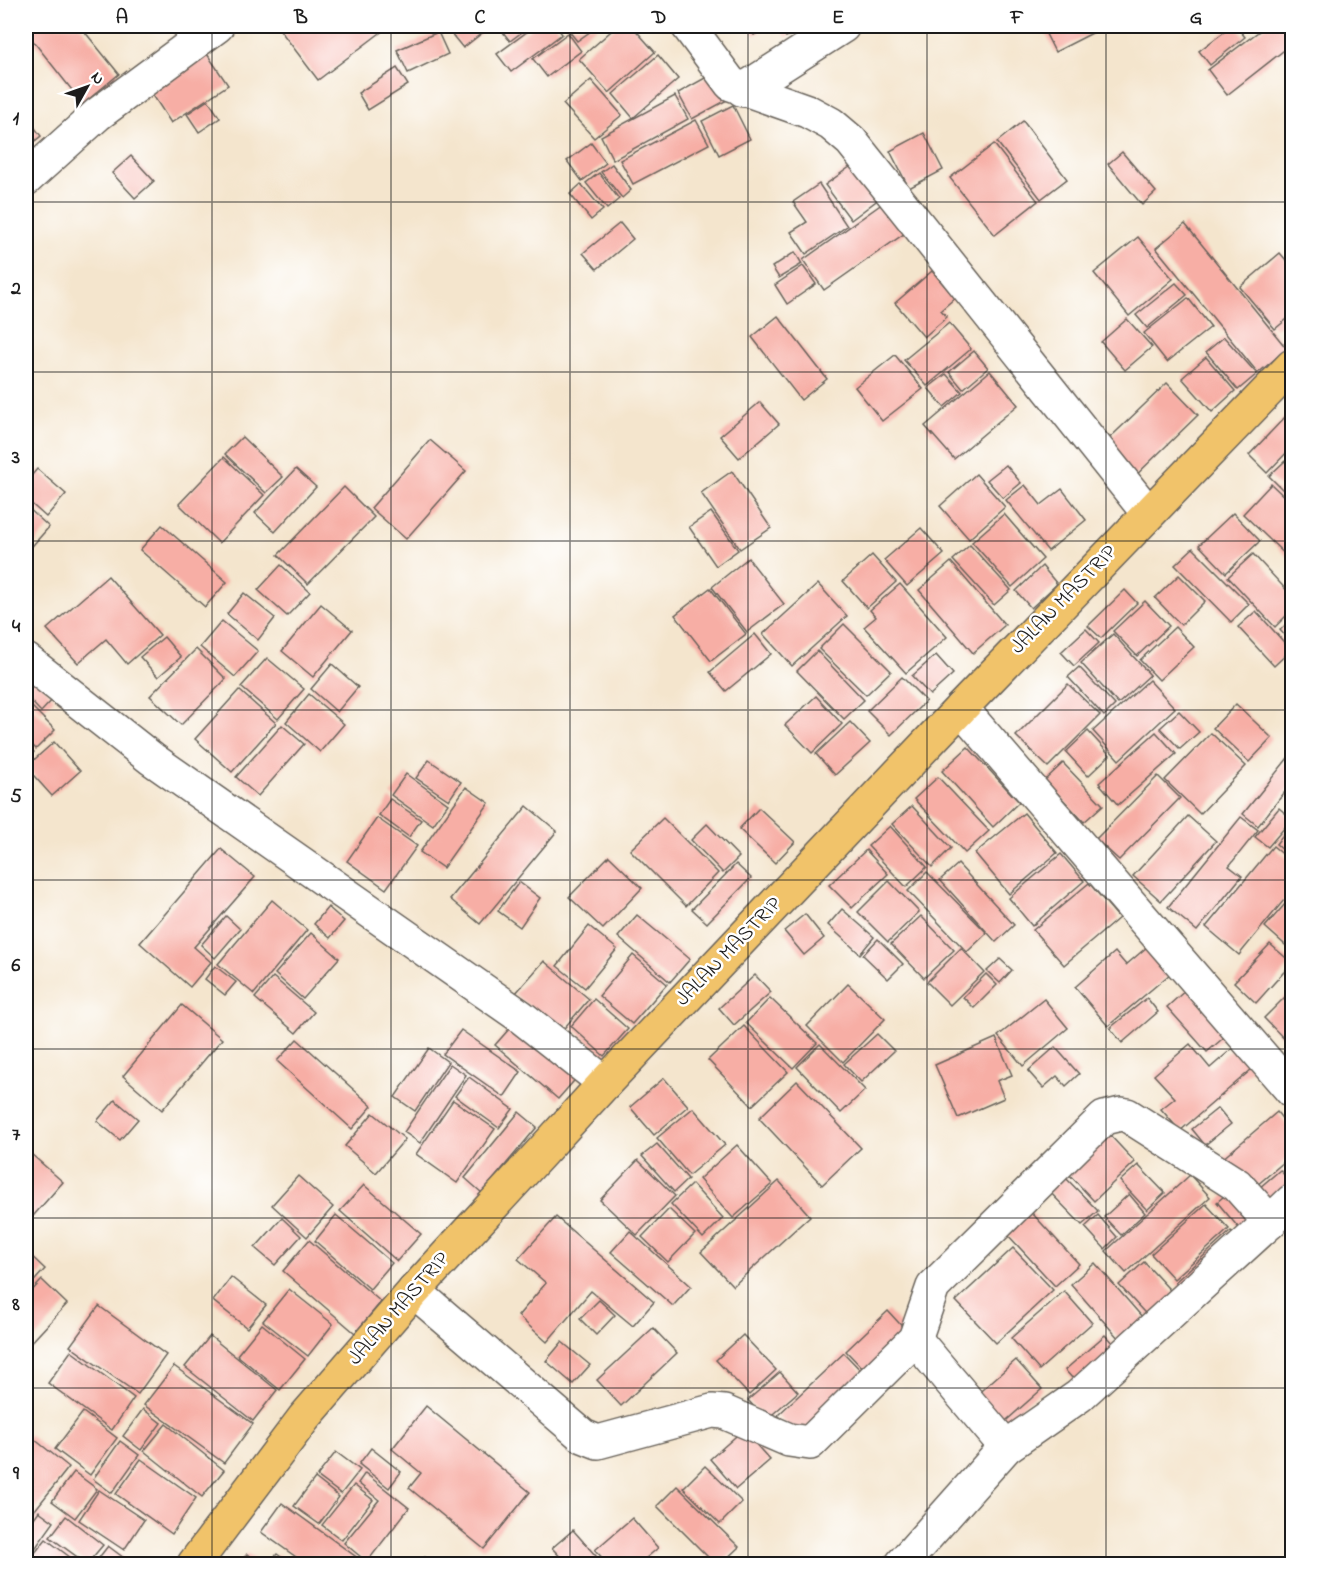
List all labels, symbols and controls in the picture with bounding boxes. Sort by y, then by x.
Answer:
text: A [116,4,128,33]
text: B [293,4,308,33]
text: C [475,4,486,33]
text: D [651,4,666,33]
text: E [832,4,844,33]
text: F [1010,4,1024,33]
text: G [1190,4,1203,33]
north arrow [57,57,117,117]
text: N [84,67,110,91]
text: 1 [13,105,20,134]
text: 2 [10,275,21,304]
text: 3 [11,444,20,473]
street label: JALAN MASTRIP [1004,538,1124,661]
text: 4 [12,613,21,642]
text: 5 [10,783,22,812]
street label: JALAN MASTRIP [669,890,789,1013]
text: 6 [12,952,21,981]
text: 7 [12,1121,21,1150]
street label: JALAN MASTRIP [341,1246,457,1372]
text: 8 [11,1291,20,1320]
text: 9 [12,1460,20,1489]

